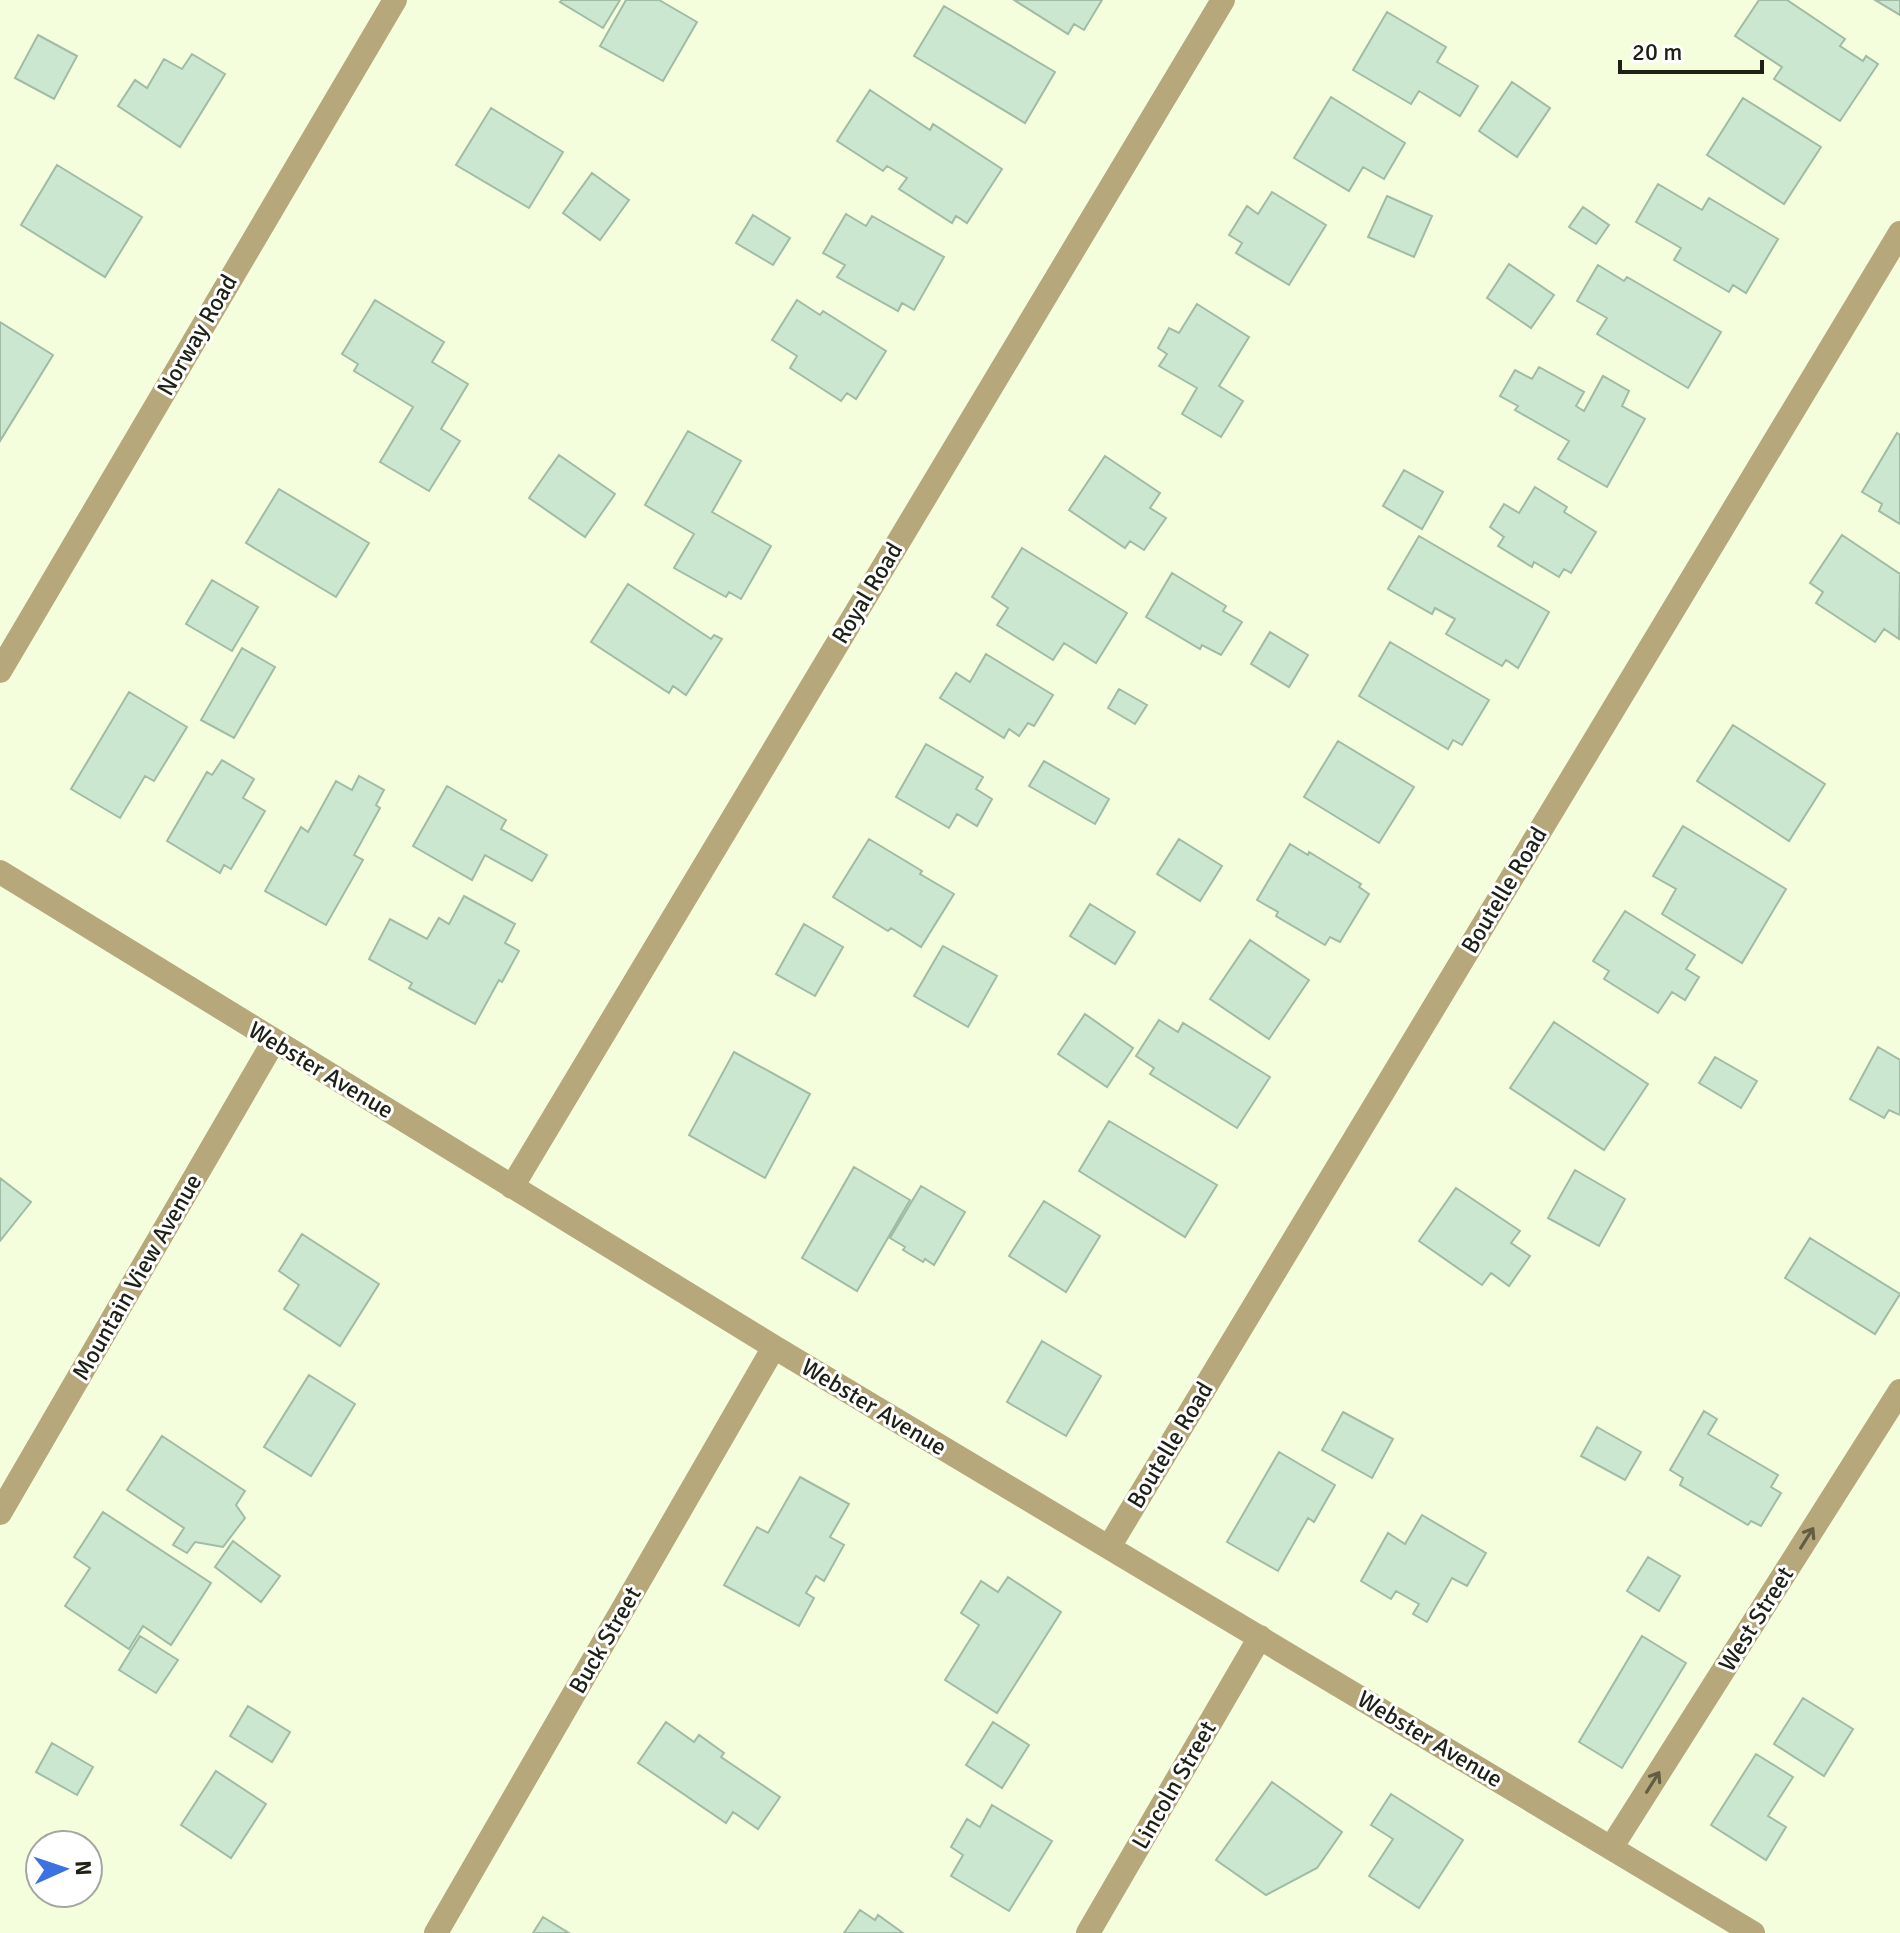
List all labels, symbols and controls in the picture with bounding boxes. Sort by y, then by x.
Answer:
scale bar [1620,24,1762,74]
text: 20 m [1632,37,1682,67]
street label: Norway Road [150,269,244,401]
street label: Royal Road [825,537,909,649]
street label: Boutelle Road [1454,821,1554,959]
street label: Webster Avenue [243,1015,399,1125]
street label: Mountain View Avenue [66,1168,208,1386]
street label: Webster Avenue [796,1352,952,1462]
street label: Boutelle Road [1120,1376,1220,1514]
one-way arrow [1799,1527,1815,1550]
street label: West Street [1712,1561,1800,1677]
street label: Buck Street [562,1581,648,1699]
street label: Webster Avenue [1352,1684,1508,1794]
street label: Lincoln Street [1125,1715,1223,1855]
one-way arrow [1646,1771,1662,1794]
north arrow [24,1829,104,1909]
text: N [70,1860,97,1876]

